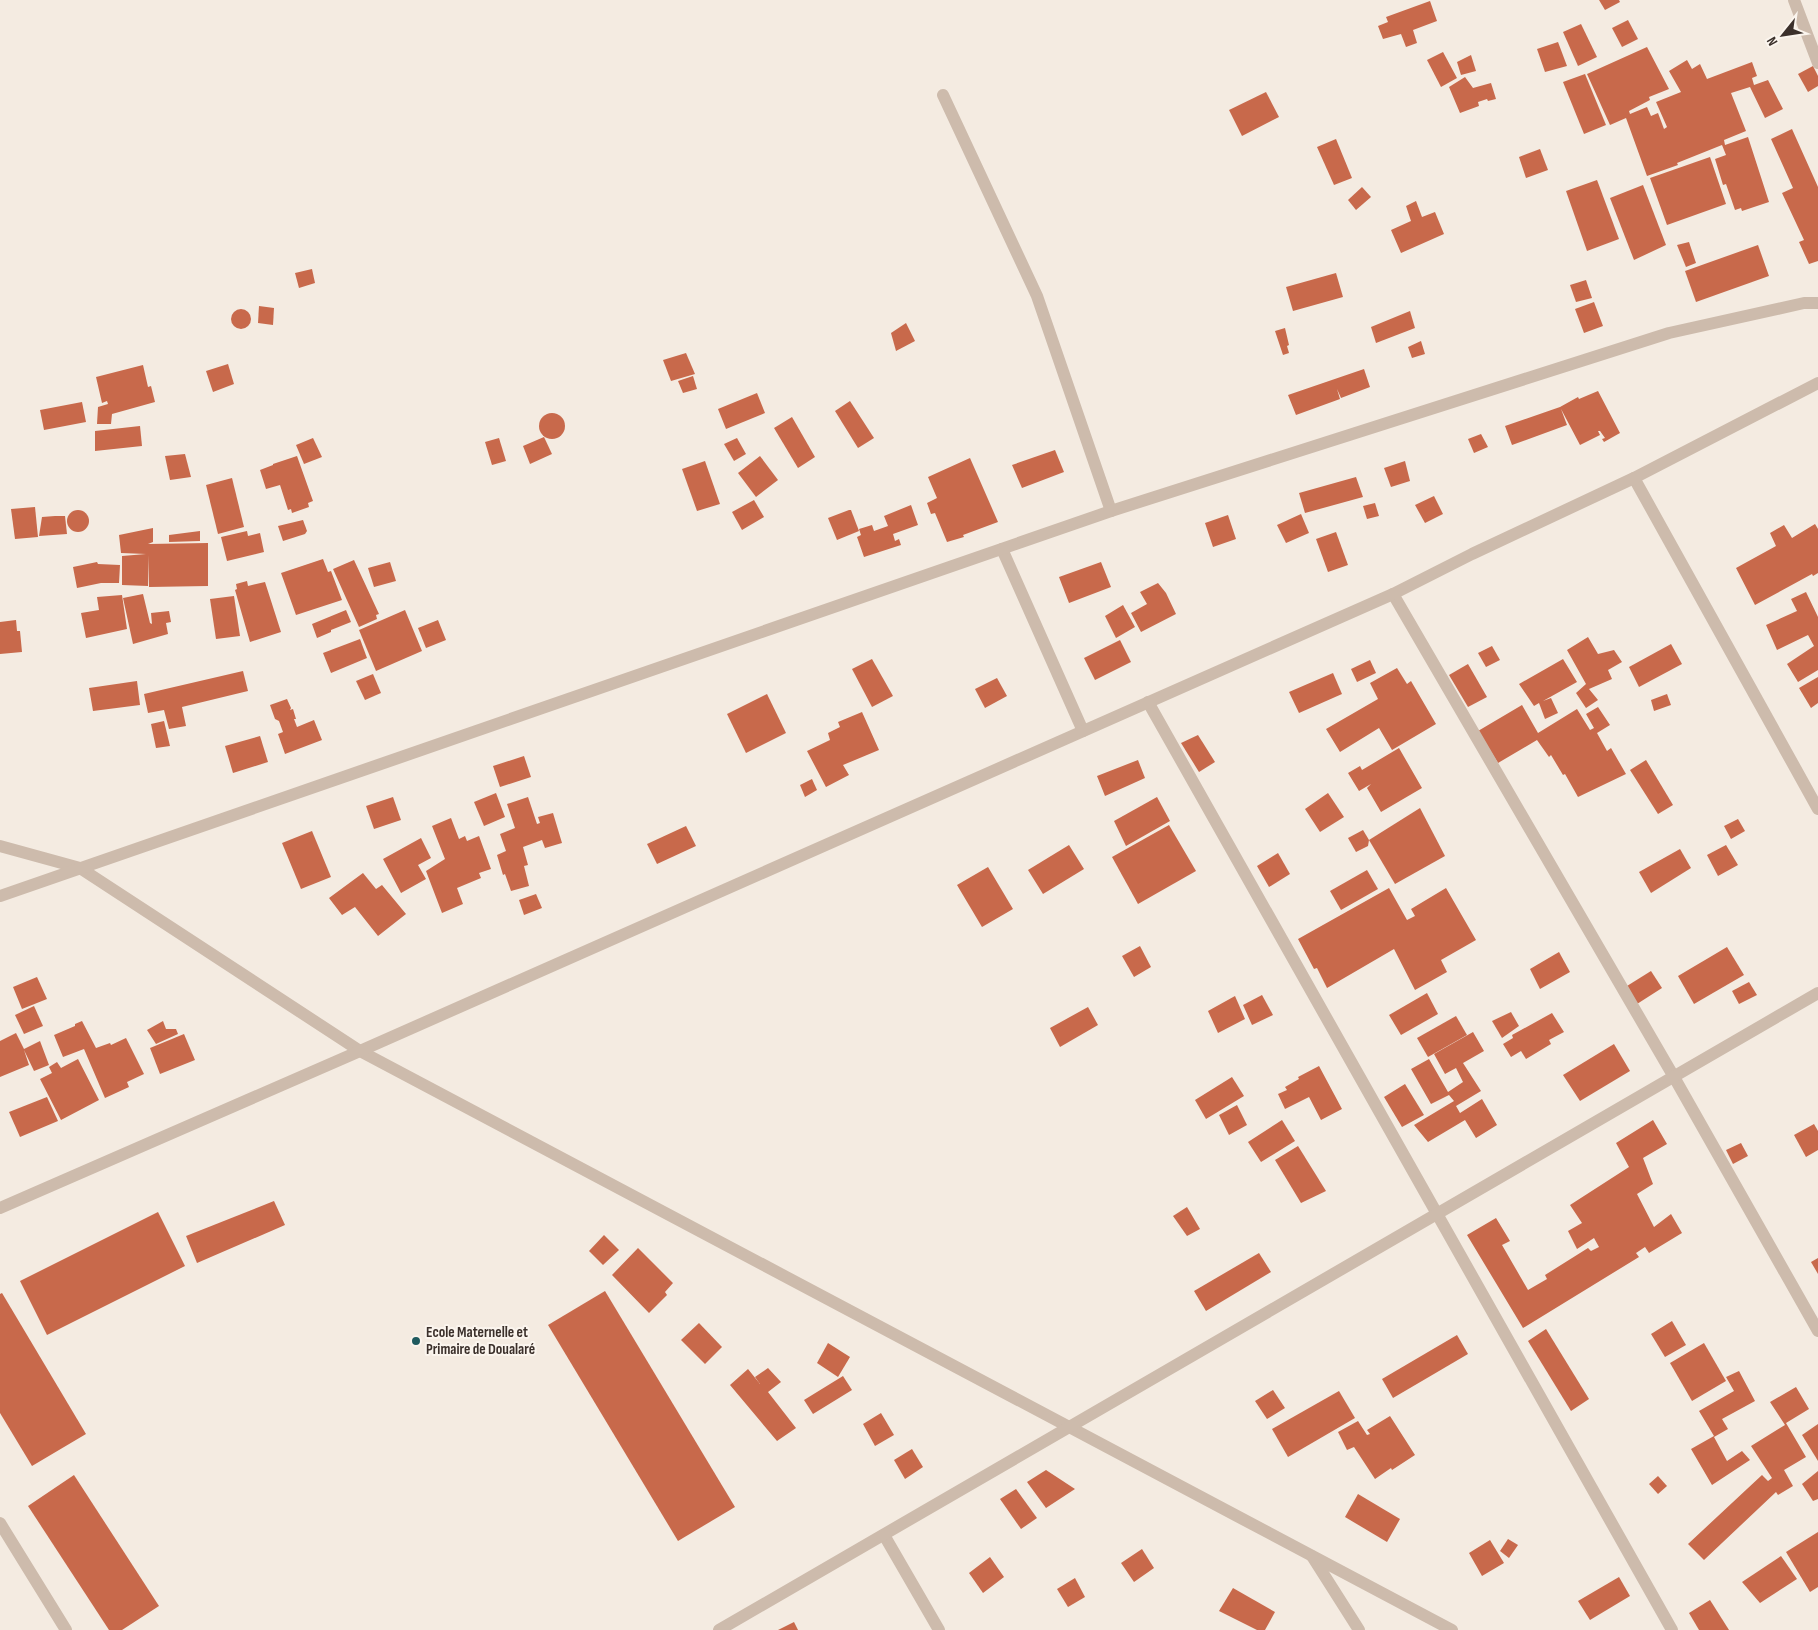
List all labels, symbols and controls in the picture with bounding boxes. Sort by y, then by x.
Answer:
north arrow [1758,10,1808,60]
text: N [1763,34,1781,49]
place label: Ecole Maternelle et Primaire de Doualaré [426,1323,535,1359]
marker: Ecole Maternelle et Primaire de Doualaré [410,1335,422,1347]

